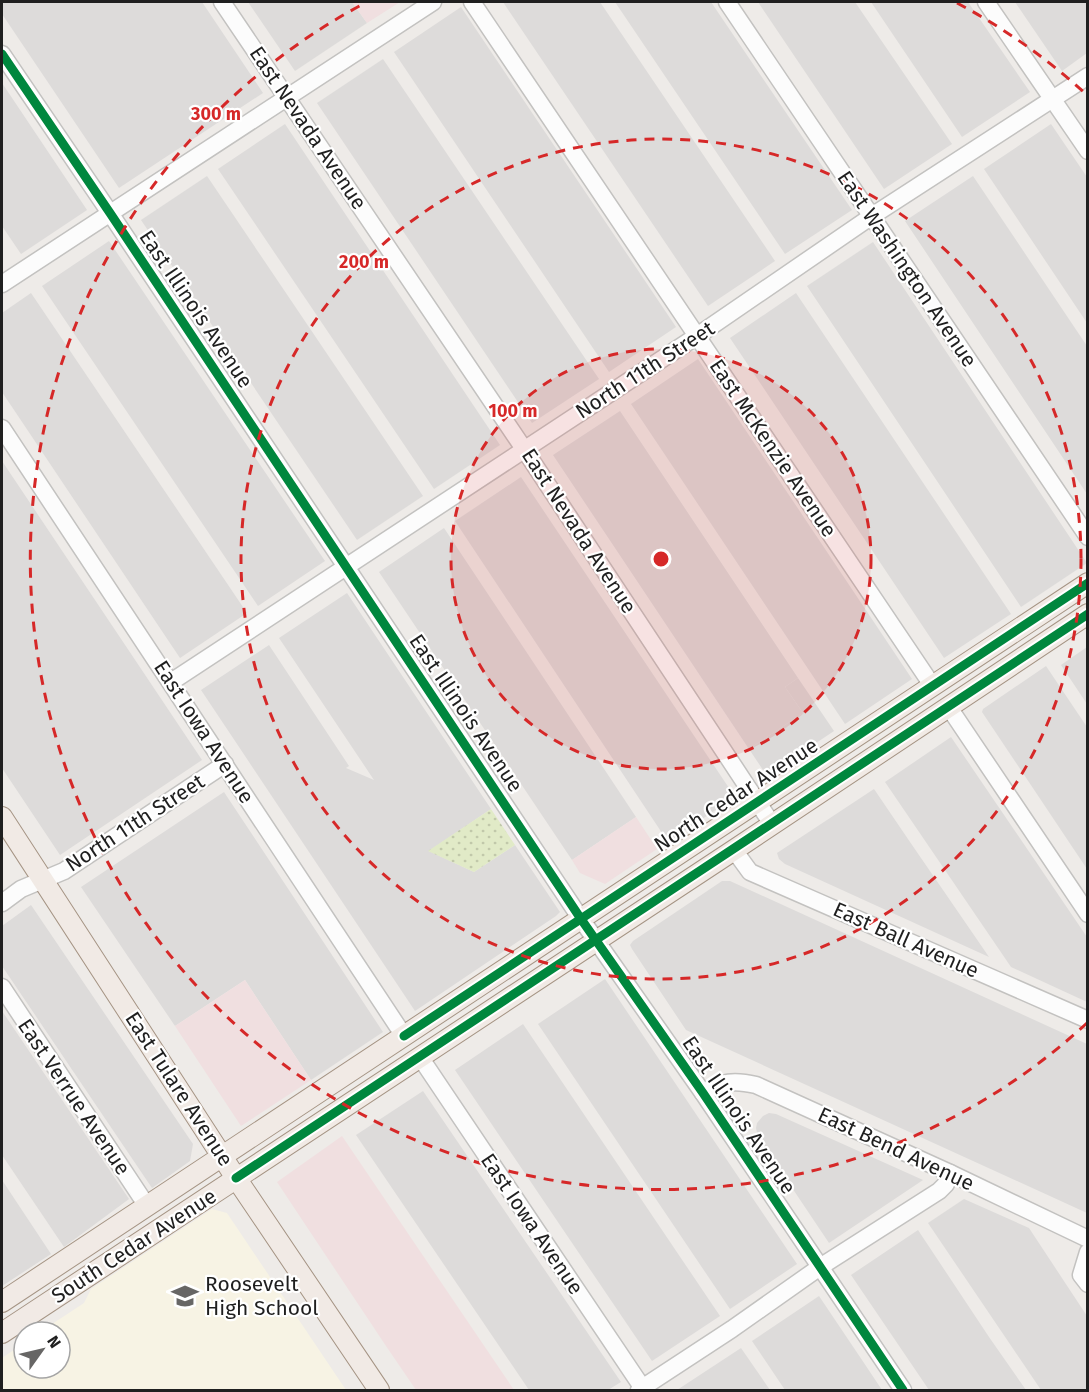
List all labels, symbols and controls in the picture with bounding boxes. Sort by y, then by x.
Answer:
street label: East Nevada Avenue [244,41,372,215]
text: 300 m [190,103,241,125]
street label: East Washington Avenue [832,166,982,372]
street label: East Illinois Avenue [133,225,259,393]
text: 200 m [339,251,389,273]
street label: North 11th Street [571,315,720,425]
street label: East McKenzie Avenue [704,354,842,542]
text: 100 m [489,400,537,422]
street label: East Nevada Avenue [516,444,642,618]
centre of rings [651,549,671,569]
street label: East Illinois Avenue [403,629,529,797]
street label: East Iowa Avenue [148,656,260,808]
street label: North Cedar Avenue [649,732,823,858]
street label: North 11th Street [61,768,210,878]
street label: East Ball Avenue [829,896,983,984]
street label: East Tulare Avenue [119,1007,239,1171]
street label: East Verrue Avenue [12,1014,136,1180]
street label: East Illinois Avenue [676,1031,802,1199]
street label: East Bend Avenue [814,1101,978,1197]
street label: East Iowa Avenue [475,1148,589,1300]
street label: South Cedar Avenue [47,1183,221,1309]
place label: Roosevelt High School [205,1271,318,1321]
school or university icon: Roosevelt High School [170,1281,200,1311]
north arrow [12,1320,72,1380]
text: N [43,1332,65,1352]

